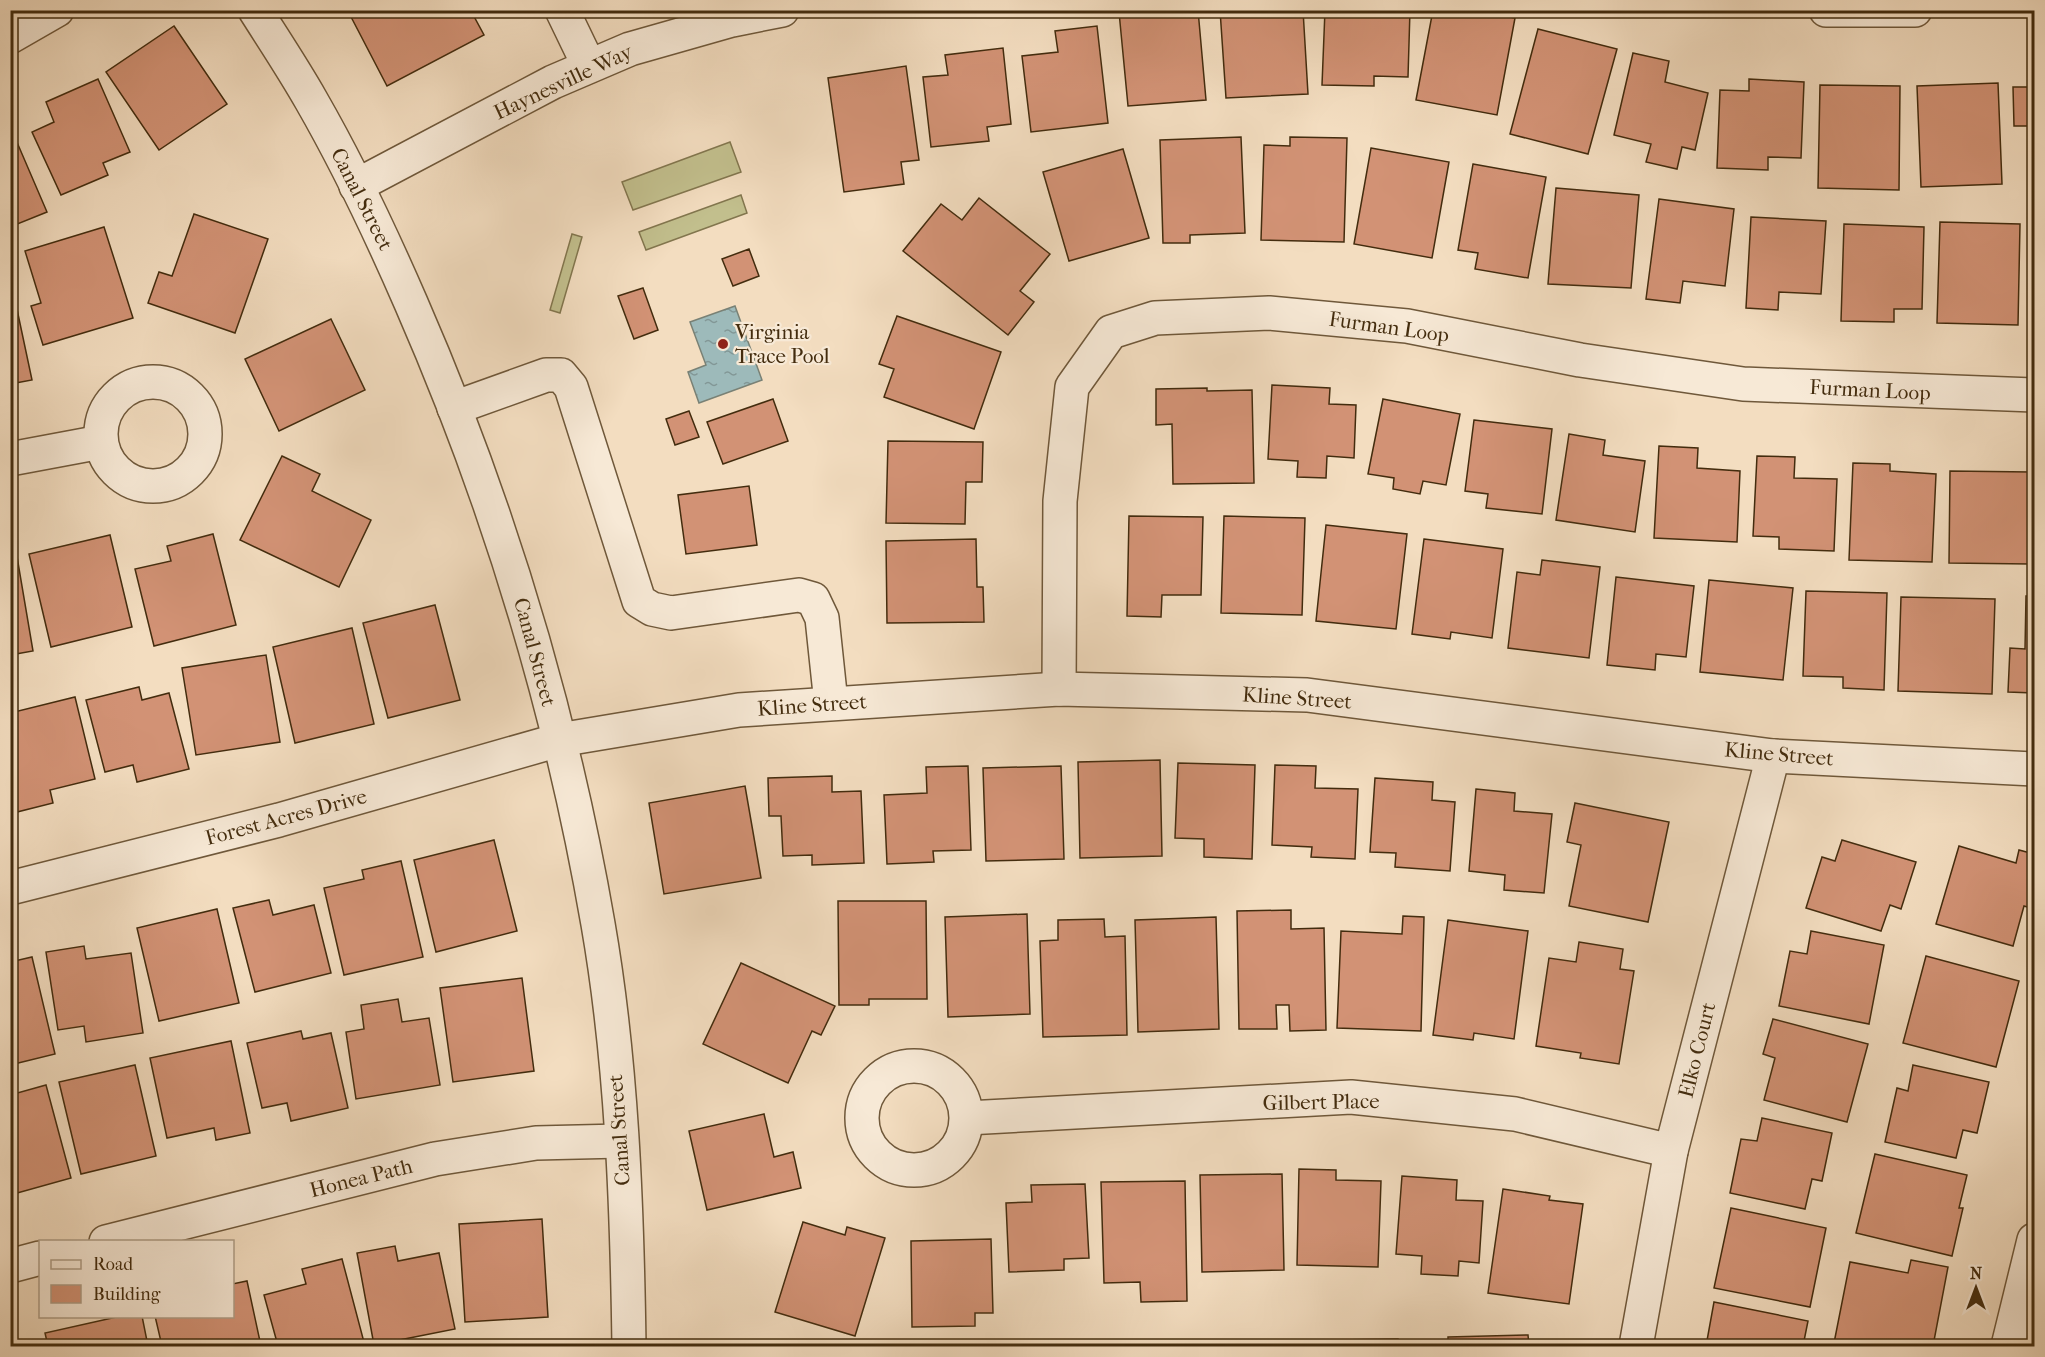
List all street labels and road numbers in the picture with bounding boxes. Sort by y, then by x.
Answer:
street label: Haynesville Way [490,39,637,125]
street label: Canal Street [326,144,398,255]
street label: Furman Loop [1327,307,1451,347]
street label: Furman Loop [1809,375,1931,405]
street label: Canal Street [509,595,561,709]
street label: Kline Street [1241,682,1353,714]
street label: Kline Street [756,689,868,721]
street label: Kline Street [1723,737,1835,771]
street label: Forest Acres Drive [203,784,369,850]
street label: Elko Court [1674,999,1721,1100]
street label: Canal Street [603,1073,635,1186]
street label: Gilbert Place [1262,1089,1380,1115]
street label: Honea Path [307,1154,415,1202]

